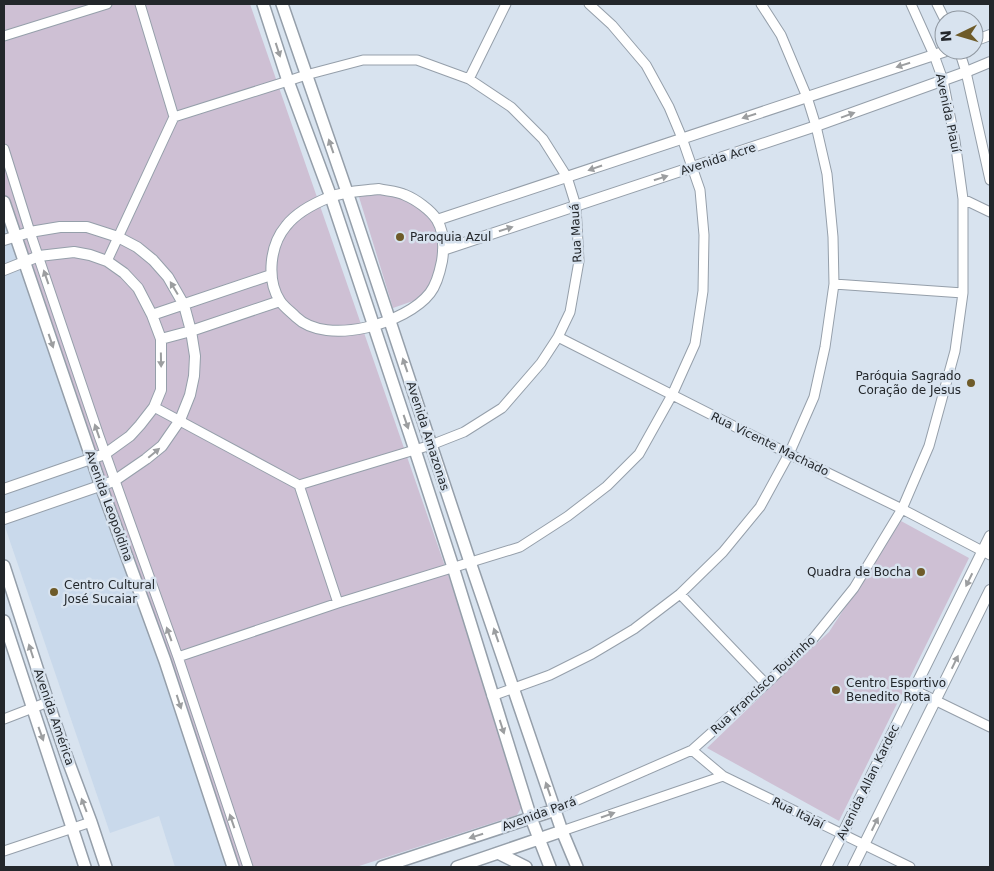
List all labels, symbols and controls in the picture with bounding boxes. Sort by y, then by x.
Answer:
north arrow [934,10,984,60]
text: N [938,30,955,43]
one-way arrow [274,43,282,58]
one-way arrow [895,62,910,70]
street label: Avenida Piauí [933,72,963,154]
one-way arrow [840,111,855,118]
one-way arrow [741,113,756,120]
one-way arrow [327,138,335,153]
street label: Avenida Acre [679,140,757,178]
one-way arrow [587,165,602,172]
one-way arrow [653,174,668,181]
street label: Rua Mauá [567,203,585,263]
one-way arrow [499,225,514,232]
place label: Paroquia Azul [410,230,491,244]
marker: Paroquia Azul [394,231,406,243]
one-way arrow [41,270,49,285]
one-way arrow [170,282,179,295]
one-way arrow [48,334,56,349]
one-way arrow [157,353,165,369]
one-way arrow [400,357,408,372]
place label: Paróquia Sagrado Coração de Jesus [855,369,961,397]
marker: Paróquia Sagrado Coração de Jesus [965,377,977,389]
street label: Avenida Amazonas [404,380,452,492]
street label: Rua Vicente Machado [709,409,831,479]
one-way arrow [403,414,410,429]
one-way arrow [93,424,100,439]
one-way arrow [147,447,160,458]
street label: Avenida Leopoldina [82,449,136,563]
place label: Quadra de Bocha [807,565,911,579]
marker: Quadra de Bocha [915,566,927,578]
one-way arrow [965,573,973,587]
place label: Centro Cultural José Sucaiar [63,578,155,606]
marker: Centro Cultural José Sucaiar [48,586,60,598]
one-way arrow [165,626,173,641]
one-way arrow [491,627,499,642]
street label: Rua Francisco Tourinho [708,633,818,737]
one-way arrow [27,643,35,658]
one-way arrow [951,655,959,669]
street label: Avenida América [31,667,77,767]
place label: Centro Esportivo Benedito Rota [846,676,946,704]
marker: Centro Esportivo Benedito Rota [830,684,842,696]
one-way arrow [175,695,183,710]
one-way arrow [499,719,507,734]
street label: Avenida Allan Kardec [834,722,902,842]
one-way arrow [37,727,45,742]
one-way arrow [544,781,551,796]
street label: Avenida Pará [500,794,578,834]
street label: Rua Itajaí [770,794,827,832]
one-way arrow [80,797,88,812]
one-way arrow [601,811,616,818]
one-way arrow [228,813,236,828]
one-way arrow [871,816,879,831]
one-way arrow [468,833,483,841]

